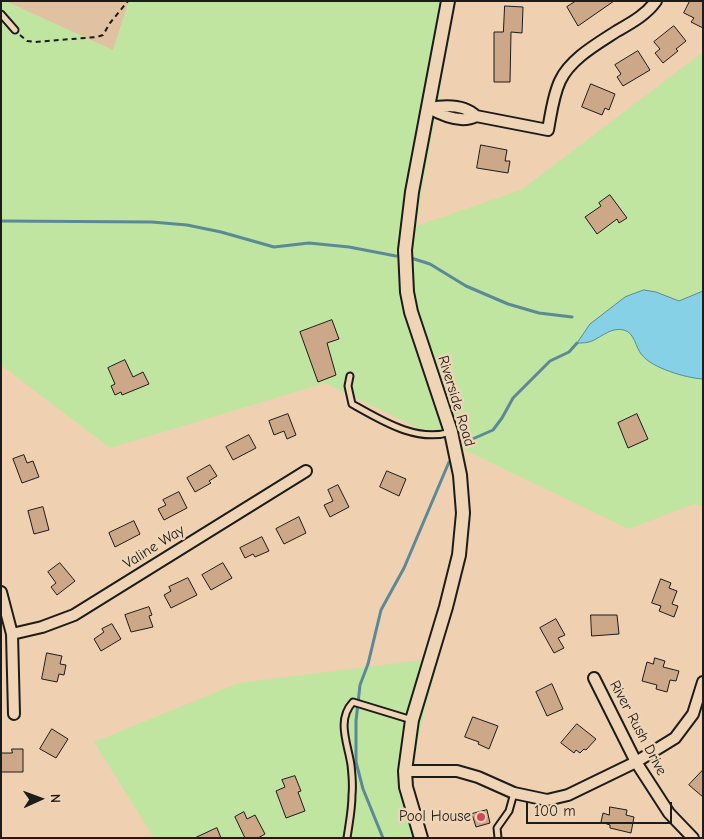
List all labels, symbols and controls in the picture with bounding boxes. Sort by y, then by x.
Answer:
street label: Riverside Road [434,353,478,449]
street label: Valine Way [120,521,188,573]
street label: River Rush Drive [605,677,671,779]
north arrow [15,774,65,824]
scale bar [529,792,675,824]
text: N [47,794,64,803]
text: 100 m [534,802,576,820]
place label: Pool House [399,808,471,826]
marker: Pool House [475,811,487,823]

